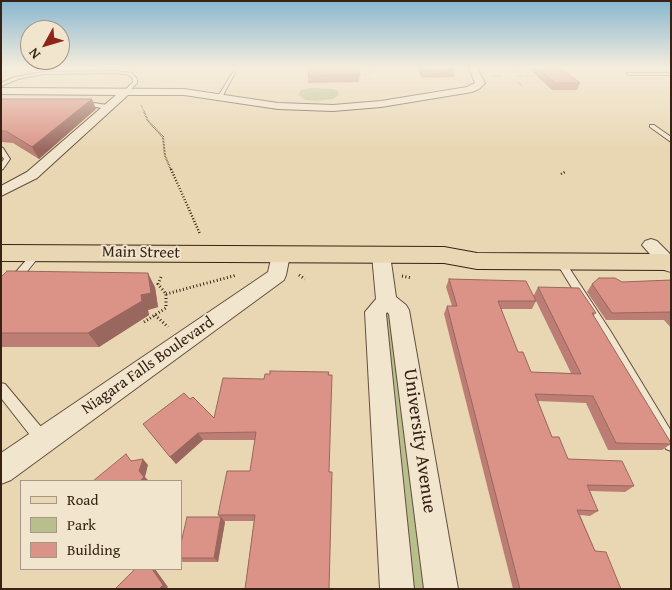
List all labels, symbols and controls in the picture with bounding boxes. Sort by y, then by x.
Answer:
north arrow [20,20,70,70]
text: N [23,44,45,64]
street label: Main Street [102,243,180,263]
street label: Niagara Falls Boulevard [78,313,218,419]
street label: University Avenue [398,367,440,515]
legend [20,480,182,570]
text: Road [67,489,98,510]
text: Park [67,514,96,535]
text: Building [67,539,120,560]

